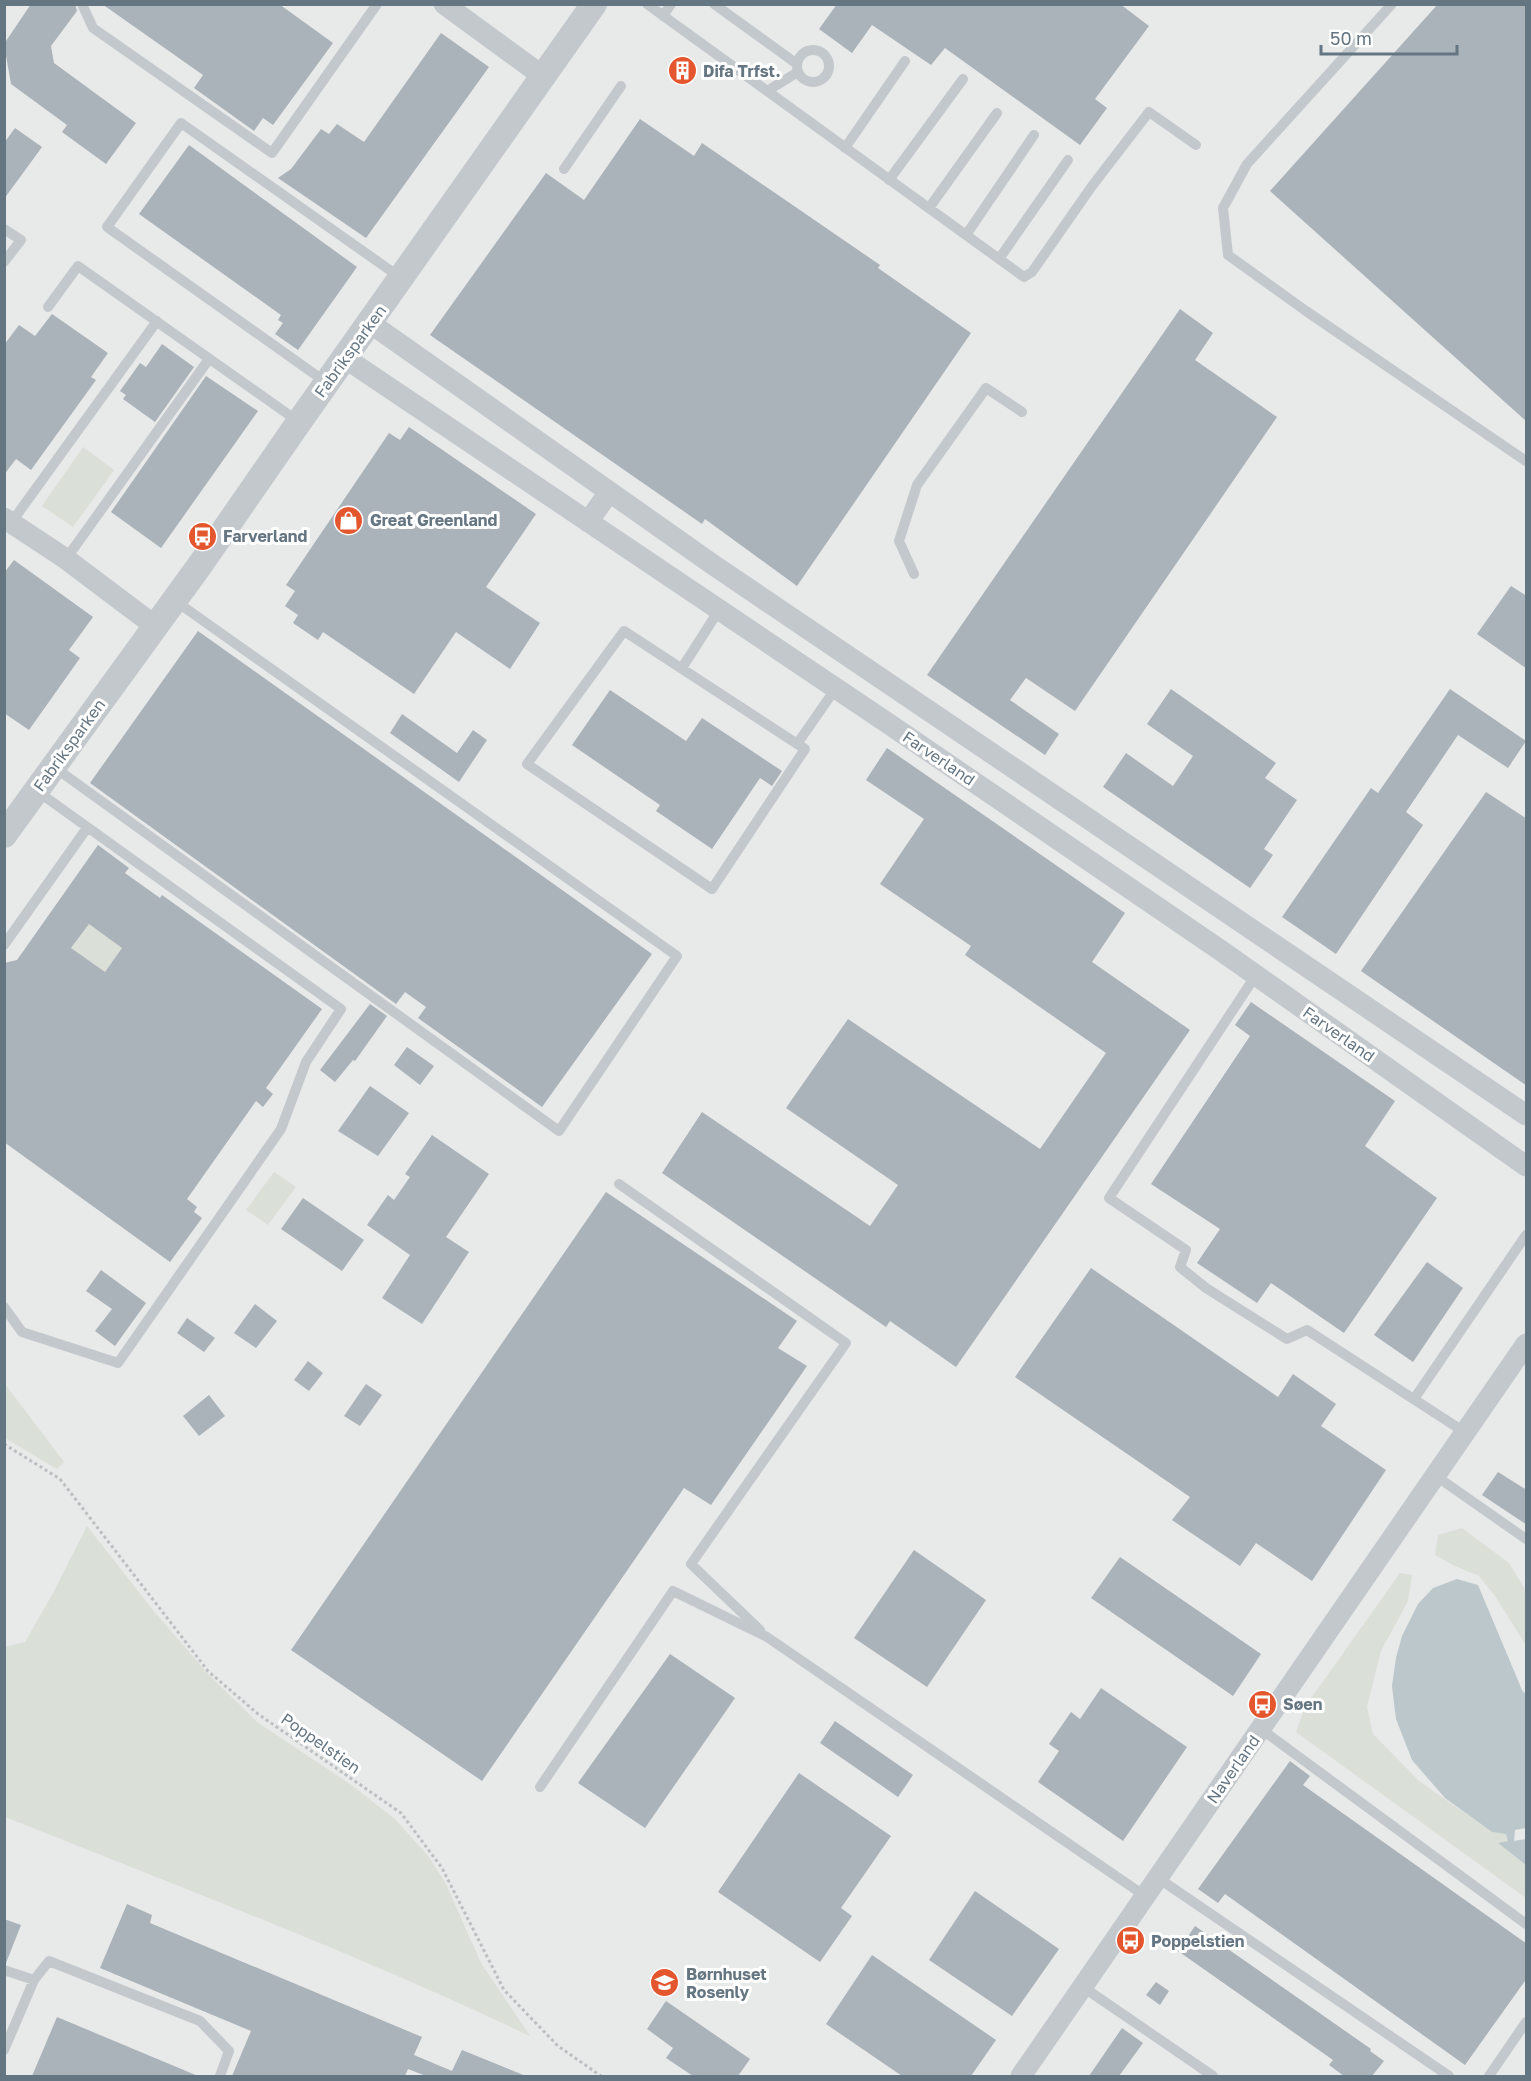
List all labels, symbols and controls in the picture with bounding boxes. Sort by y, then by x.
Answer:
scale bar [1321,18,1458,56]
text: 50 m [1330,27,1372,49]
building icon: Difa Trfst. [666,55,698,87]
place label: Difa Trfst. [703,61,781,81]
street label: Fabriksparken [310,301,390,401]
shop icon: Great Greenland [333,504,365,536]
place label: Great Greenland [370,510,498,530]
bus stop icon: Farverland [186,520,218,552]
place label: Farverland [223,526,307,546]
street label: Fabriksparken [29,695,109,795]
street label: Farverland [899,727,979,789]
street label: Farverland [1299,1002,1379,1066]
bus stop icon: Søen [1246,1688,1278,1720]
place label: Søen [1283,1694,1322,1714]
street label: Poppelstien [277,1708,365,1778]
street label: Naverland [1202,1731,1264,1807]
bus stop icon: Poppelstien [1114,1925,1146,1957]
place label: Poppelstien [1151,1931,1244,1951]
place label: Børnhuset Rosenly [686,1964,767,2002]
school or university icon: Børnhuset Rosenly [649,1967,681,1999]

